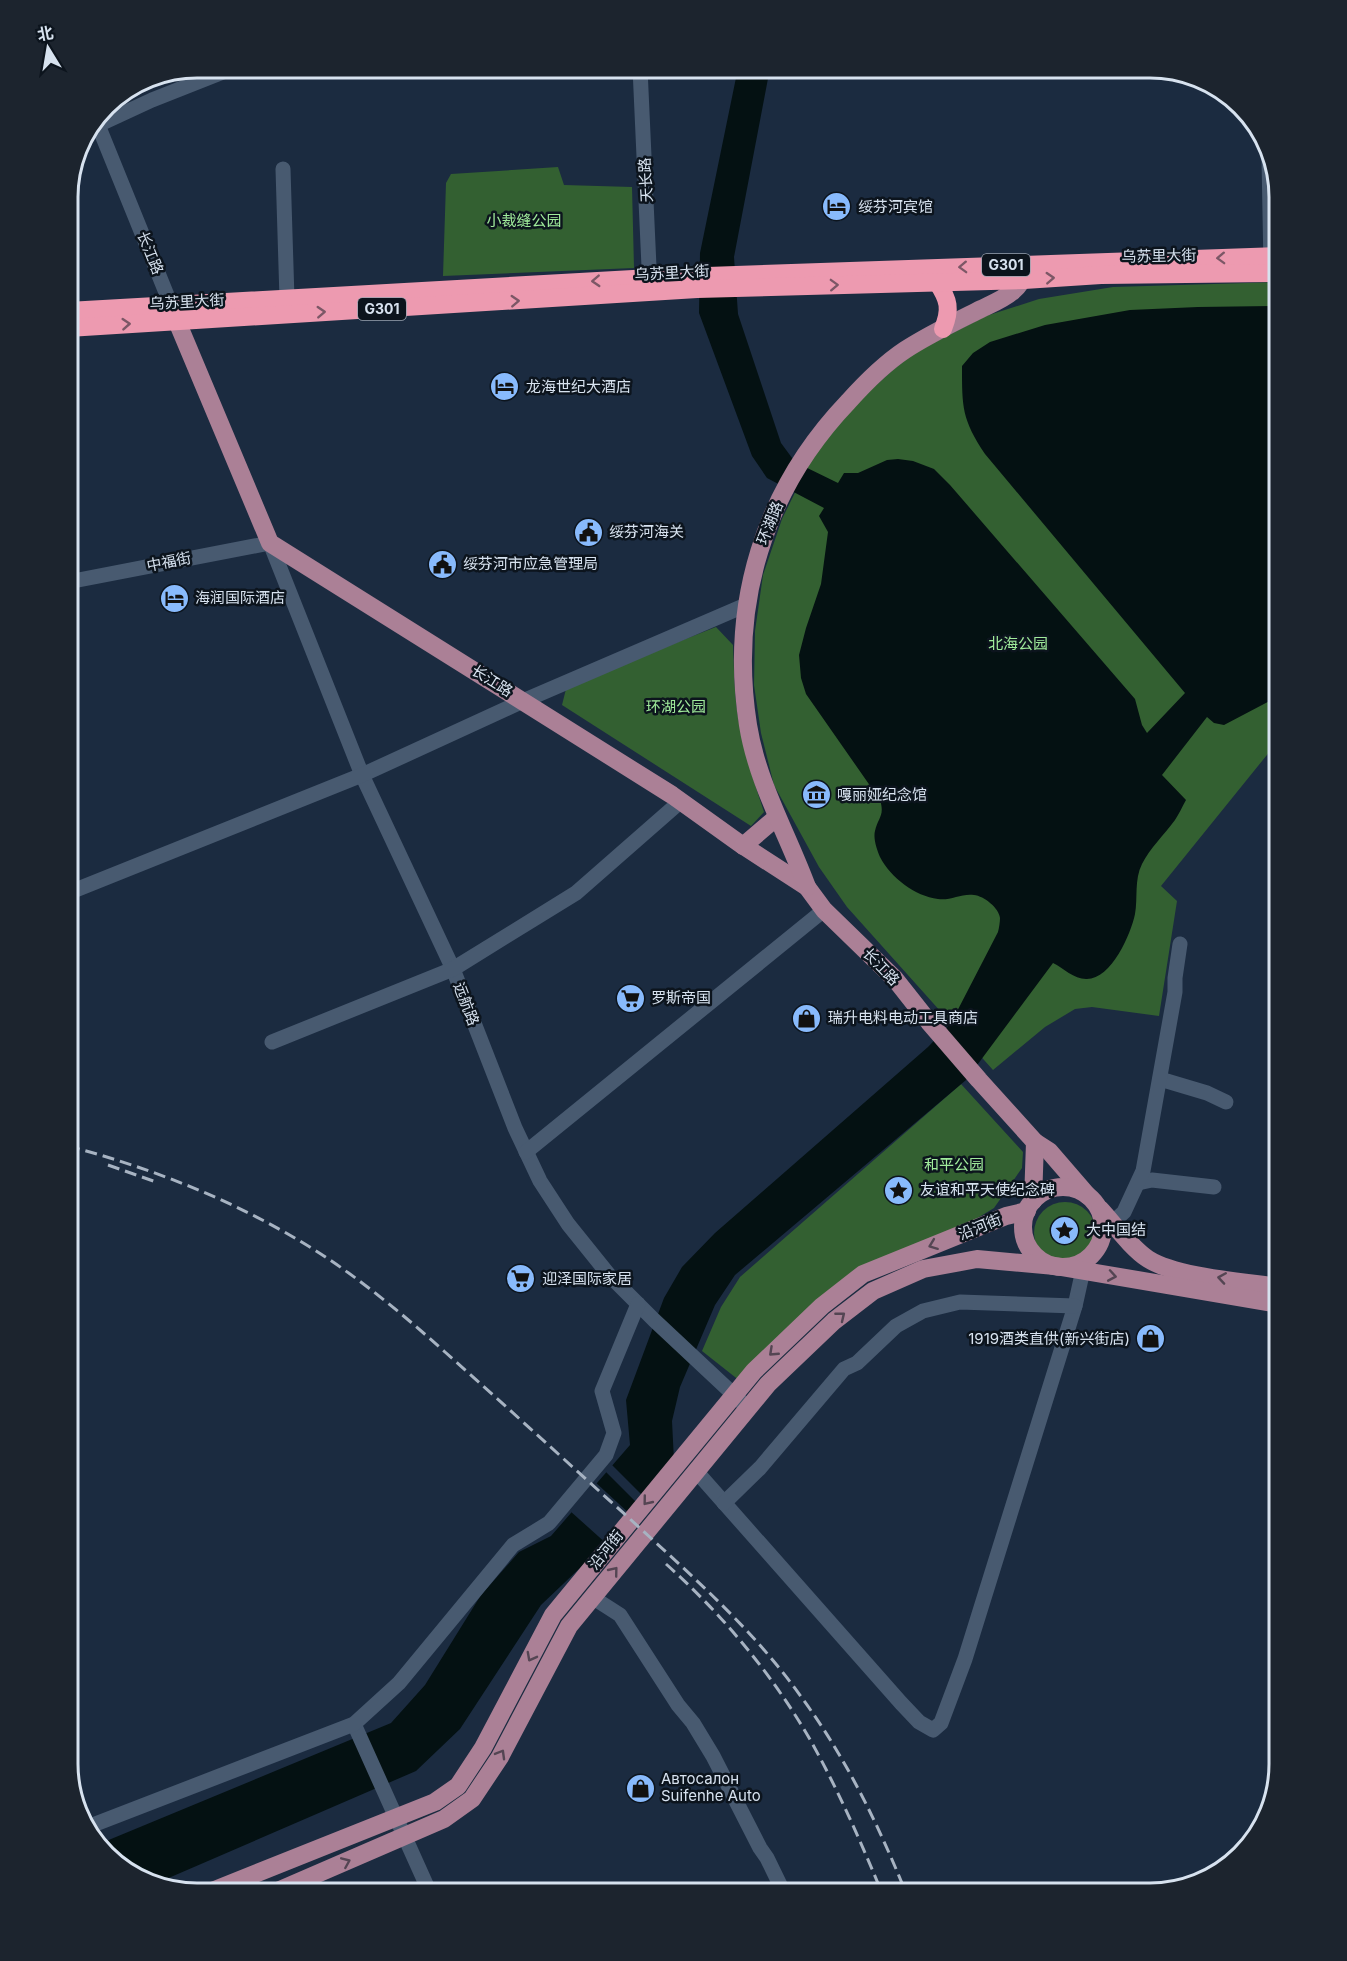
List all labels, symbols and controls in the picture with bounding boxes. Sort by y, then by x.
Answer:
north arrow [18,18,78,78]
text: 北 [35,22,55,45]
street label: 天长路 [635,157,656,203]
hotel icon: 绥芬河宾馆 [821,191,853,223]
place label: 绥芬河宾馆 [858,197,933,216]
park label: 小裁缝公园 [486,211,562,230]
street label: 长江路 [133,228,168,277]
street label: 乌苏里大街 [1121,245,1197,266]
one-way arrow [1217,252,1226,265]
road number: G301 [982,254,1030,276]
one-way arrow [959,260,968,273]
street label: 乌苏里大街 [634,261,710,284]
one-way arrow [1045,272,1054,285]
one-way arrow [592,274,601,287]
one-way arrow [830,279,839,291]
street label: 乌苏里大街 [149,290,225,313]
one-way arrow [511,294,520,307]
road number: G301 [358,298,406,320]
one-way arrow [316,306,325,319]
one-way arrow [122,318,131,331]
hotel icon: 龙海世纪大酒店 [489,371,521,403]
place label: 龙海世纪大酒店 [526,377,631,396]
street label: 环湖路 [752,498,787,547]
public building icon: 绥芬河海关 [572,516,604,548]
place label: 绥芬河海关 [609,522,684,541]
street label: 中福街 [145,548,193,575]
public building icon: 绥芬河市应急管理局 [426,548,458,580]
place label: 绥芬河市应急管理局 [463,554,598,573]
hotel icon: 海润国际酒店 [158,582,190,614]
place label: 海润国际酒店 [195,588,285,607]
park label: 北海公园 [988,634,1048,653]
street label: 长江路 [468,661,516,701]
park label: 环湖公园 [646,697,706,716]
museum icon: 嘎丽娅纪念馆 [800,779,832,811]
place label: 嘎丽娅纪念馆 [837,785,927,804]
street label: 长江路 [859,944,904,989]
street label: 远航路 [450,979,483,1028]
supermarket icon: 罗斯帝国 [614,982,646,1014]
place label: 罗斯帝国 [651,988,711,1007]
shop icon: 瑞升电料电动工具商店 [791,1002,823,1034]
place label: 瑞升电料电动工具商店 [828,1008,978,1027]
park label: 和平公园 [924,1155,984,1174]
place icon: 友谊和平天使纪念碑 [883,1174,915,1206]
place label: 友谊和平天使纪念碑 [920,1180,1055,1199]
street label: 沿河街 [955,1209,1004,1244]
place icon: 大中国结 [1049,1214,1081,1246]
place label: 大中国结 [1086,1220,1146,1239]
one-way arrow [928,1238,939,1251]
supermarket icon: 迎泽国际家居 [505,1263,537,1295]
place label: 迎泽国际家居 [542,1269,632,1288]
one-way arrow [1107,1269,1117,1282]
one-way arrow [1217,1273,1226,1285]
one-way arrow [834,1312,845,1323]
shop icon: 1919酒类直供(新兴街店) [1135,1323,1167,1355]
place label: 1919酒类直供(新兴街店) [968,1329,1130,1348]
one-way arrow [769,1345,780,1356]
one-way arrow [643,1494,654,1505]
street label: 沿河街 [584,1526,627,1573]
one-way arrow [606,1567,617,1578]
one-way arrow [527,1650,538,1661]
one-way arrow [494,1750,505,1760]
place label: Автосалон Suifenhe Auto [661,1769,761,1805]
shop icon: Автосалон Suifenhe Auto [624,1772,656,1804]
one-way arrow [340,1857,351,1869]

